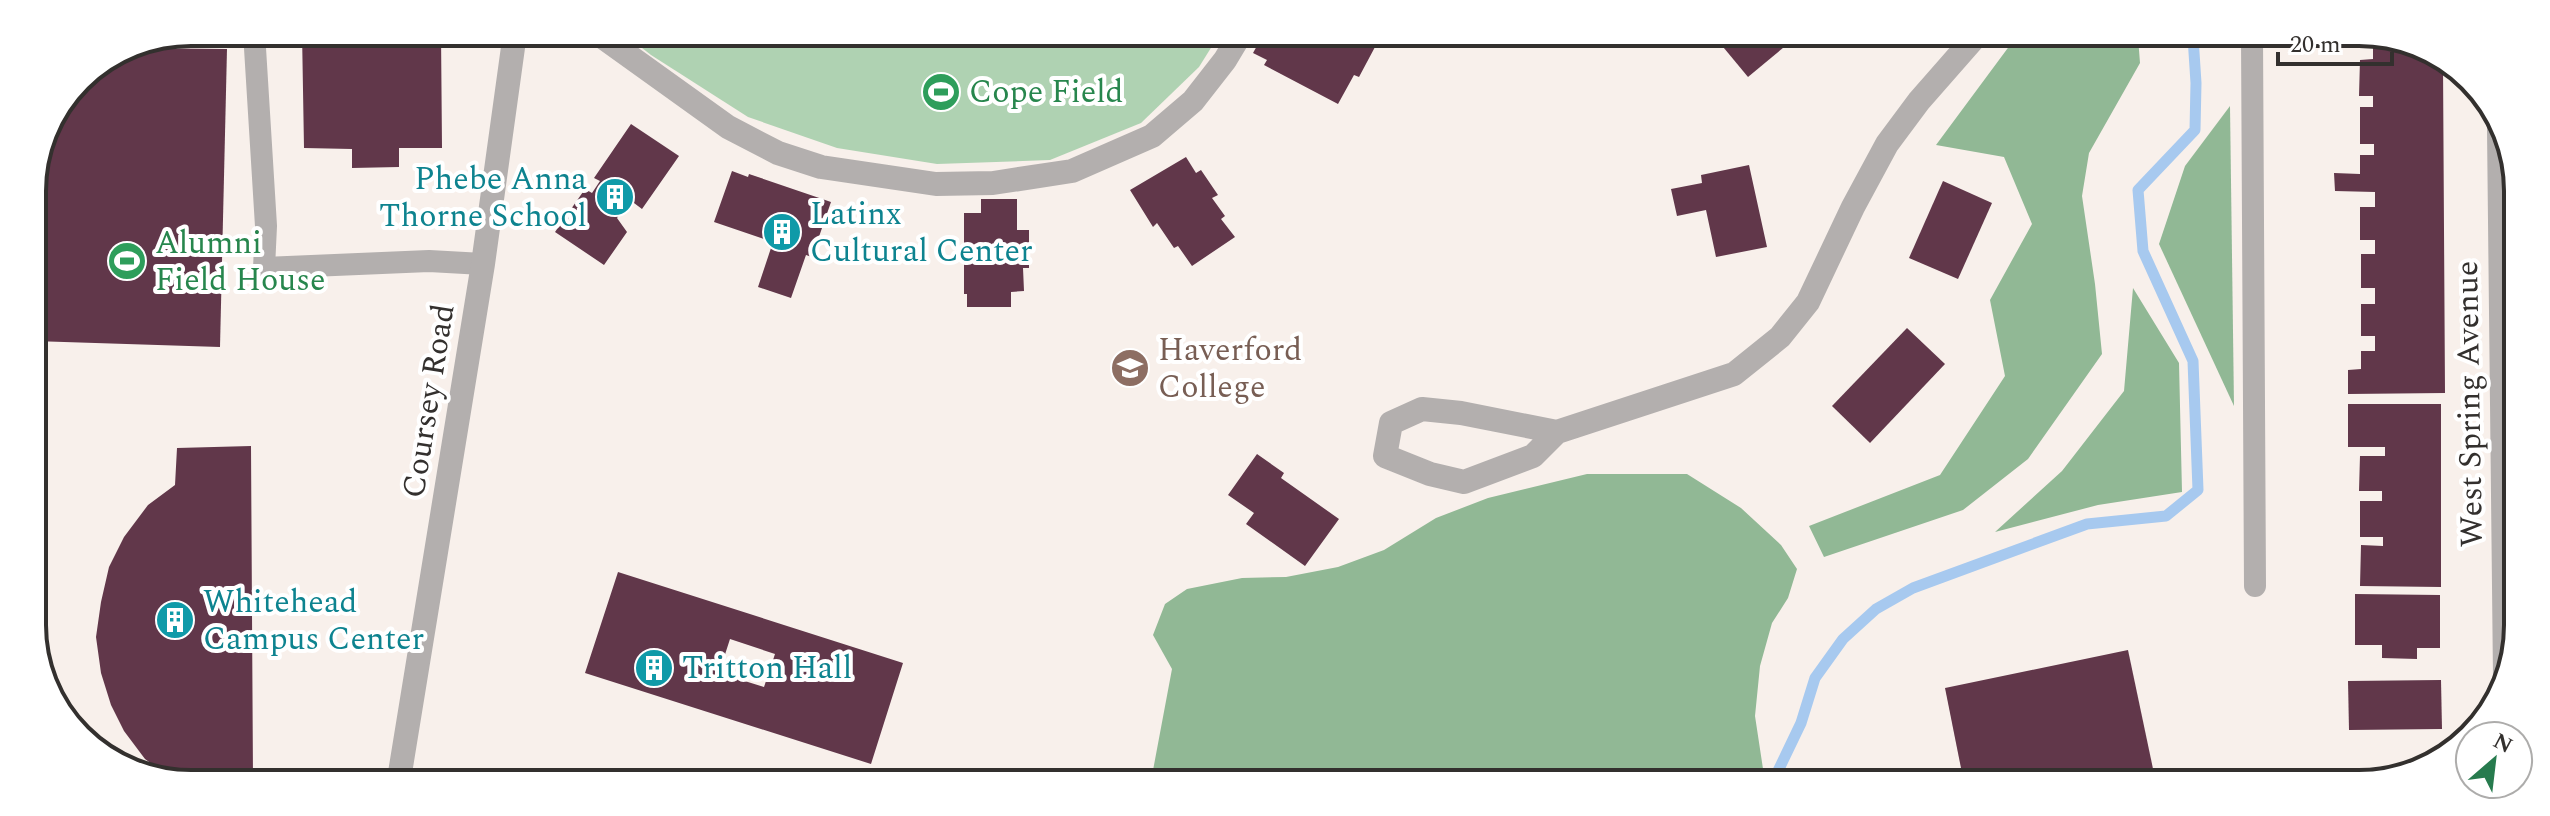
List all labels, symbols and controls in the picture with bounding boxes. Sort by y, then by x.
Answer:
scale bar [2278,16,2392,66]
text: 20 m [2290,27,2341,63]
place label: Cope Field [969,68,1123,117]
sports icon: Cope Field [920,71,962,113]
place label: Phebe Anna Thorne School [379,155,587,241]
building icon: Phebe Anna Thorne School [594,176,636,218]
place label: Latinx Cultural Center [810,190,1033,276]
building icon: Latinx Cultural Center [761,211,803,253]
place label: Alumni Field House [155,219,326,305]
sports icon: Alumni Field House [106,240,148,282]
street label: West Spring Avenue [2443,260,2497,548]
street label: Coursey Road [389,300,469,502]
place label: Haverford College [1158,326,1302,412]
school or university icon: Haverford College [1109,347,1151,389]
place label: Whitehead Campus Center [203,578,424,664]
building icon: Whitehead Campus Center [154,599,196,641]
place label: Tritton Hall [682,644,852,693]
building icon: Tritton Hall [633,647,675,689]
north arrow [2454,720,2534,800]
text: N [2487,725,2518,762]

